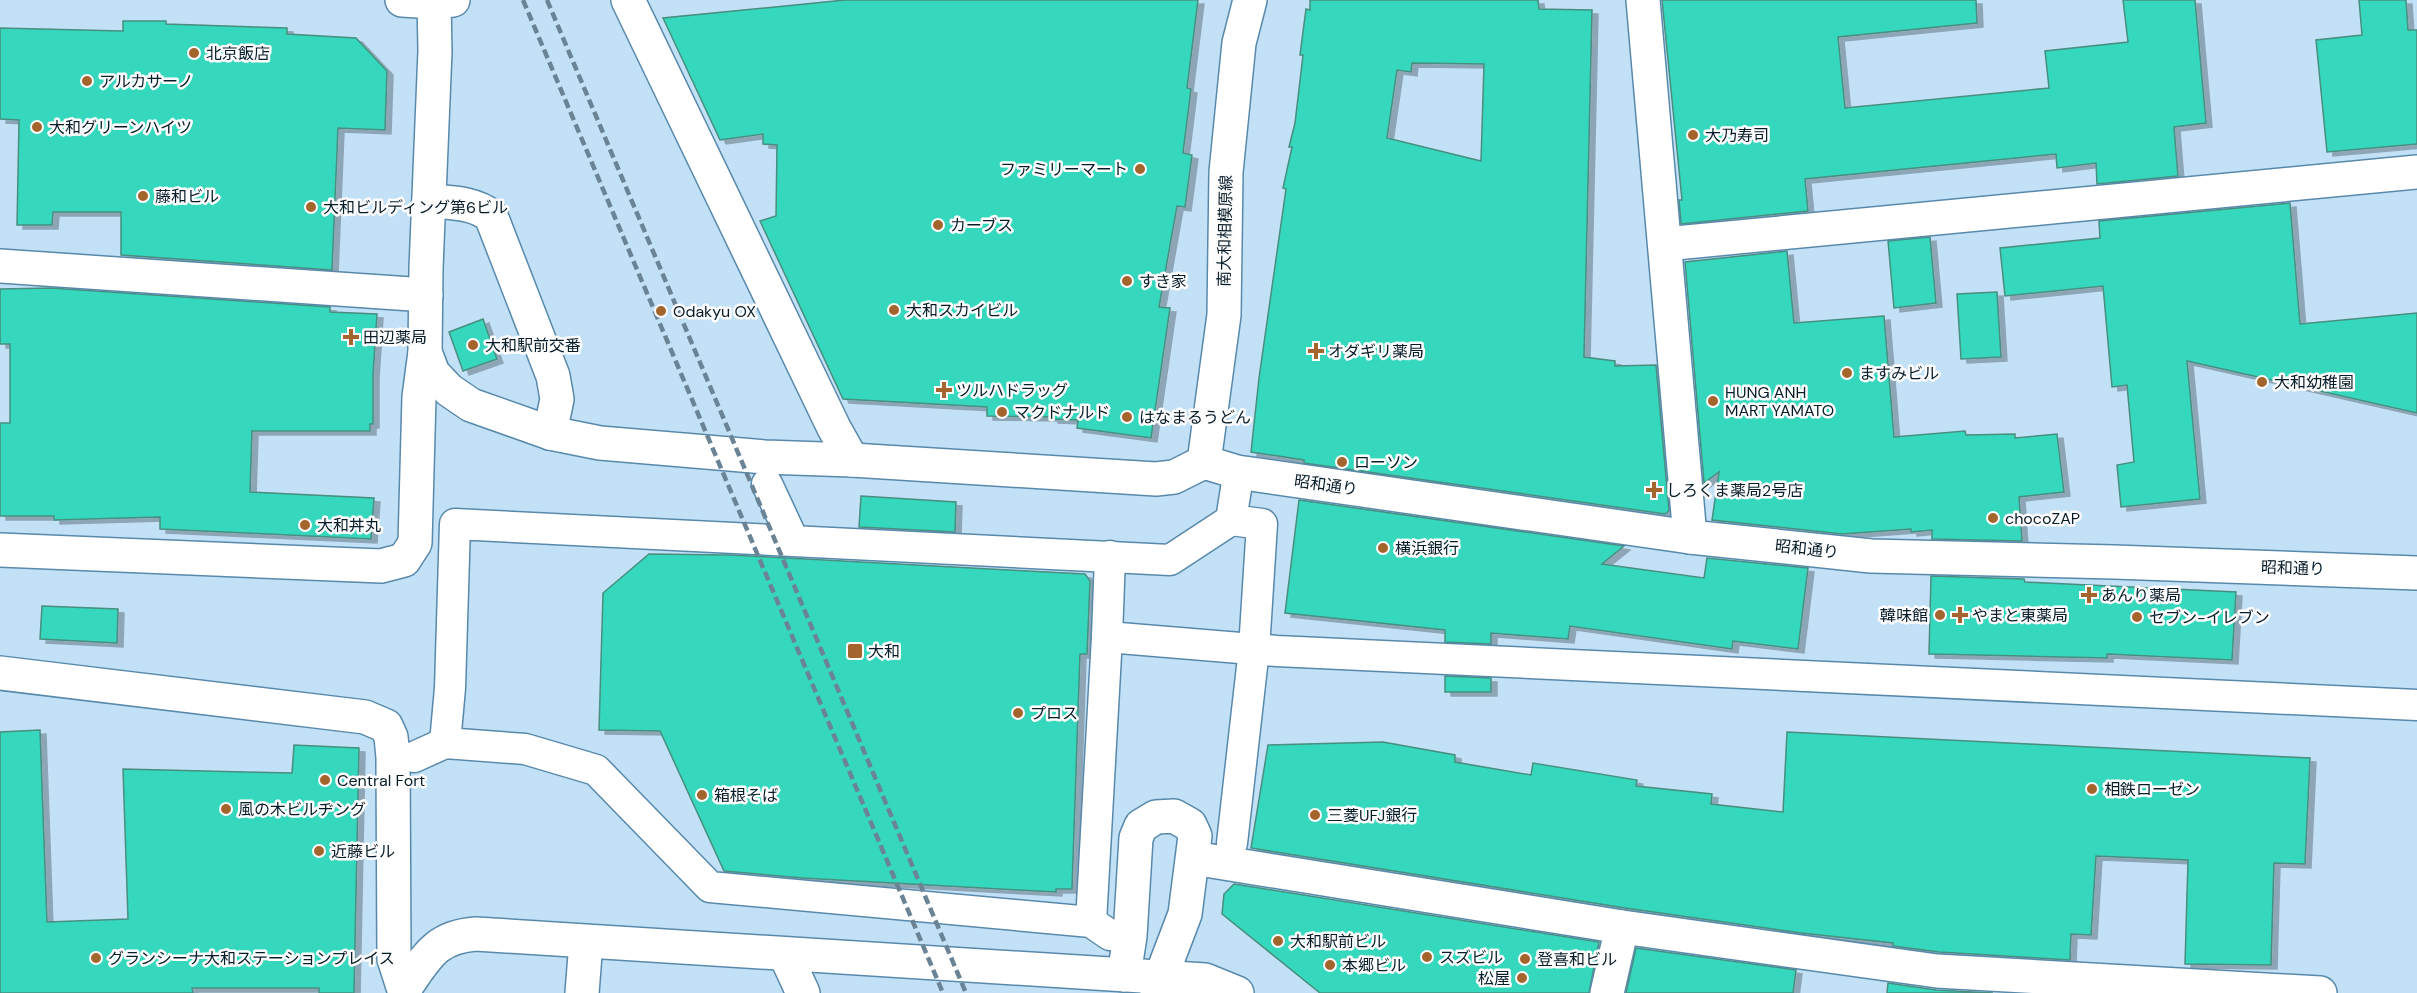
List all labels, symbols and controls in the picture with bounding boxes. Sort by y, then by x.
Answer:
place label: 北京飯店 [206,43,270,64]
marker: 北京飯店 [187,46,201,60]
place label: アルカサーノ [99,71,193,92]
marker: アルカサーノ [80,74,94,88]
place label: 大和グリーンハイツ [49,117,192,138]
marker: 大和グリーンハイツ [30,120,44,134]
place label: 大乃寿司 [1705,125,1769,146]
marker: 大乃寿司 [1686,128,1700,142]
place label: ファミリーマート [1000,159,1128,180]
marker: ファミリーマート [1133,162,1147,176]
street label: 南大和相模原線 [1214,175,1236,287]
place label: 藤和ビル [155,186,219,207]
marker: 藤和ビル [136,189,150,203]
place label: 大和ビルディング第6ビル [323,197,508,218]
marker: 大和ビルディング第6ビル [304,200,318,214]
place label: カーブス [950,215,1013,236]
marker: カーブス [931,218,945,232]
place label: すき家 [1139,271,1187,292]
marker: すき家 [1120,274,1134,288]
place label: 大和スカイビル [906,300,1018,321]
place label: Odakyu OX [673,301,756,322]
marker: 大和スカイビル [887,303,901,317]
marker: Odakyu OX [654,304,668,318]
place label: 田辺薬局 [363,327,427,348]
marker: 田辺薬局 [344,330,358,344]
place label: 大和駅前交番 [485,335,581,356]
marker: 大和駅前交番 [466,338,480,352]
place label: オダギリ薬局 [1328,341,1424,362]
marker: オダギリ薬局 [1309,344,1323,358]
place label: ますみビル [1859,363,1939,384]
marker: ますみビル [1840,366,1854,380]
place label: 大和幼稚園 [2274,372,2354,393]
marker: 大和幼稚園 [2255,375,2269,389]
place label: ツルハドラッグ [956,380,1068,401]
place label: HUNG ANH MART YAMATO [1725,382,1834,421]
marker: ツルハドラッグ [937,383,951,397]
marker: HUNG ANH MART YAMATO [1706,394,1720,408]
place label: マクドナルド [1014,402,1110,423]
marker: マクドナルド [995,405,1009,419]
place label: はなまるうどん [1139,407,1251,428]
marker: はなまるうどん [1120,410,1134,424]
place label: ローソン [1354,452,1418,473]
marker: ローソン [1335,455,1349,469]
street label: 昭和通り [1293,470,1359,500]
place label: しろくま薬局2号店 [1666,480,1803,501]
marker: しろくま薬局2号店 [1647,483,1661,497]
place label: chocoZAP [2005,508,2080,529]
marker: chocoZAP [1986,511,2000,525]
place label: 大和丼丸 [317,515,381,536]
marker: 大和丼丸 [298,518,312,532]
street label: 昭和通り [1774,535,1840,563]
place label: 横浜銀行 [1395,538,1459,559]
marker: 横浜銀行 [1376,541,1390,555]
street label: 昭和通り [2261,556,2325,580]
place label: あんり薬局 [2101,585,2181,606]
marker: あんり薬局 [2082,588,2096,602]
place label: 韓味館 [1880,605,1928,626]
place label: やまと東薬局 [1972,605,2068,626]
place label: セブン-イレブン [2149,607,2270,628]
marker: 韓味館 [1933,608,1947,622]
marker: やまと東薬局 [1953,608,1967,622]
marker: セブン-イレブン [2130,610,2144,624]
place label: 大和 [868,641,900,662]
marker: 大和 [846,642,864,660]
place label: プロス [1030,703,1078,724]
marker: プロス [1011,706,1025,720]
place label: Central Fort [337,770,425,791]
marker: Central Fort [318,773,332,787]
place label: 相鉄ローゼン [2104,779,2200,800]
marker: 相鉄ローゼン [2085,782,2099,796]
place label: 箱根そば [714,785,778,806]
marker: 箱根そば [695,788,709,802]
place label: 風の木ビルヂング [238,799,366,820]
marker: 風の木ビルヂング [219,802,233,816]
place label: 三菱UFJ銀行 [1327,805,1417,826]
marker: 三菱UFJ銀行 [1308,808,1322,822]
place label: 近藤ビル [331,841,395,862]
marker: 近藤ビル [312,844,326,858]
place label: 大和駅前ビル [1290,931,1386,952]
marker: 大和駅前ビル [1271,934,1285,948]
place label: スズビル [1439,947,1503,968]
place label: グランシーナ大和ステーションプレイス [108,948,395,969]
place label: 登喜和ビル [1537,949,1617,970]
marker: スズビル [1420,950,1434,964]
marker: グランシーナ大和ステーションプレイス [89,951,103,965]
marker: 登喜和ビル [1518,952,1532,966]
place label: 本郷ビル [1342,955,1406,976]
marker: 本郷ビル [1323,958,1337,972]
place label: 松屋 [1478,968,1510,989]
marker: 松屋 [1515,971,1529,985]

